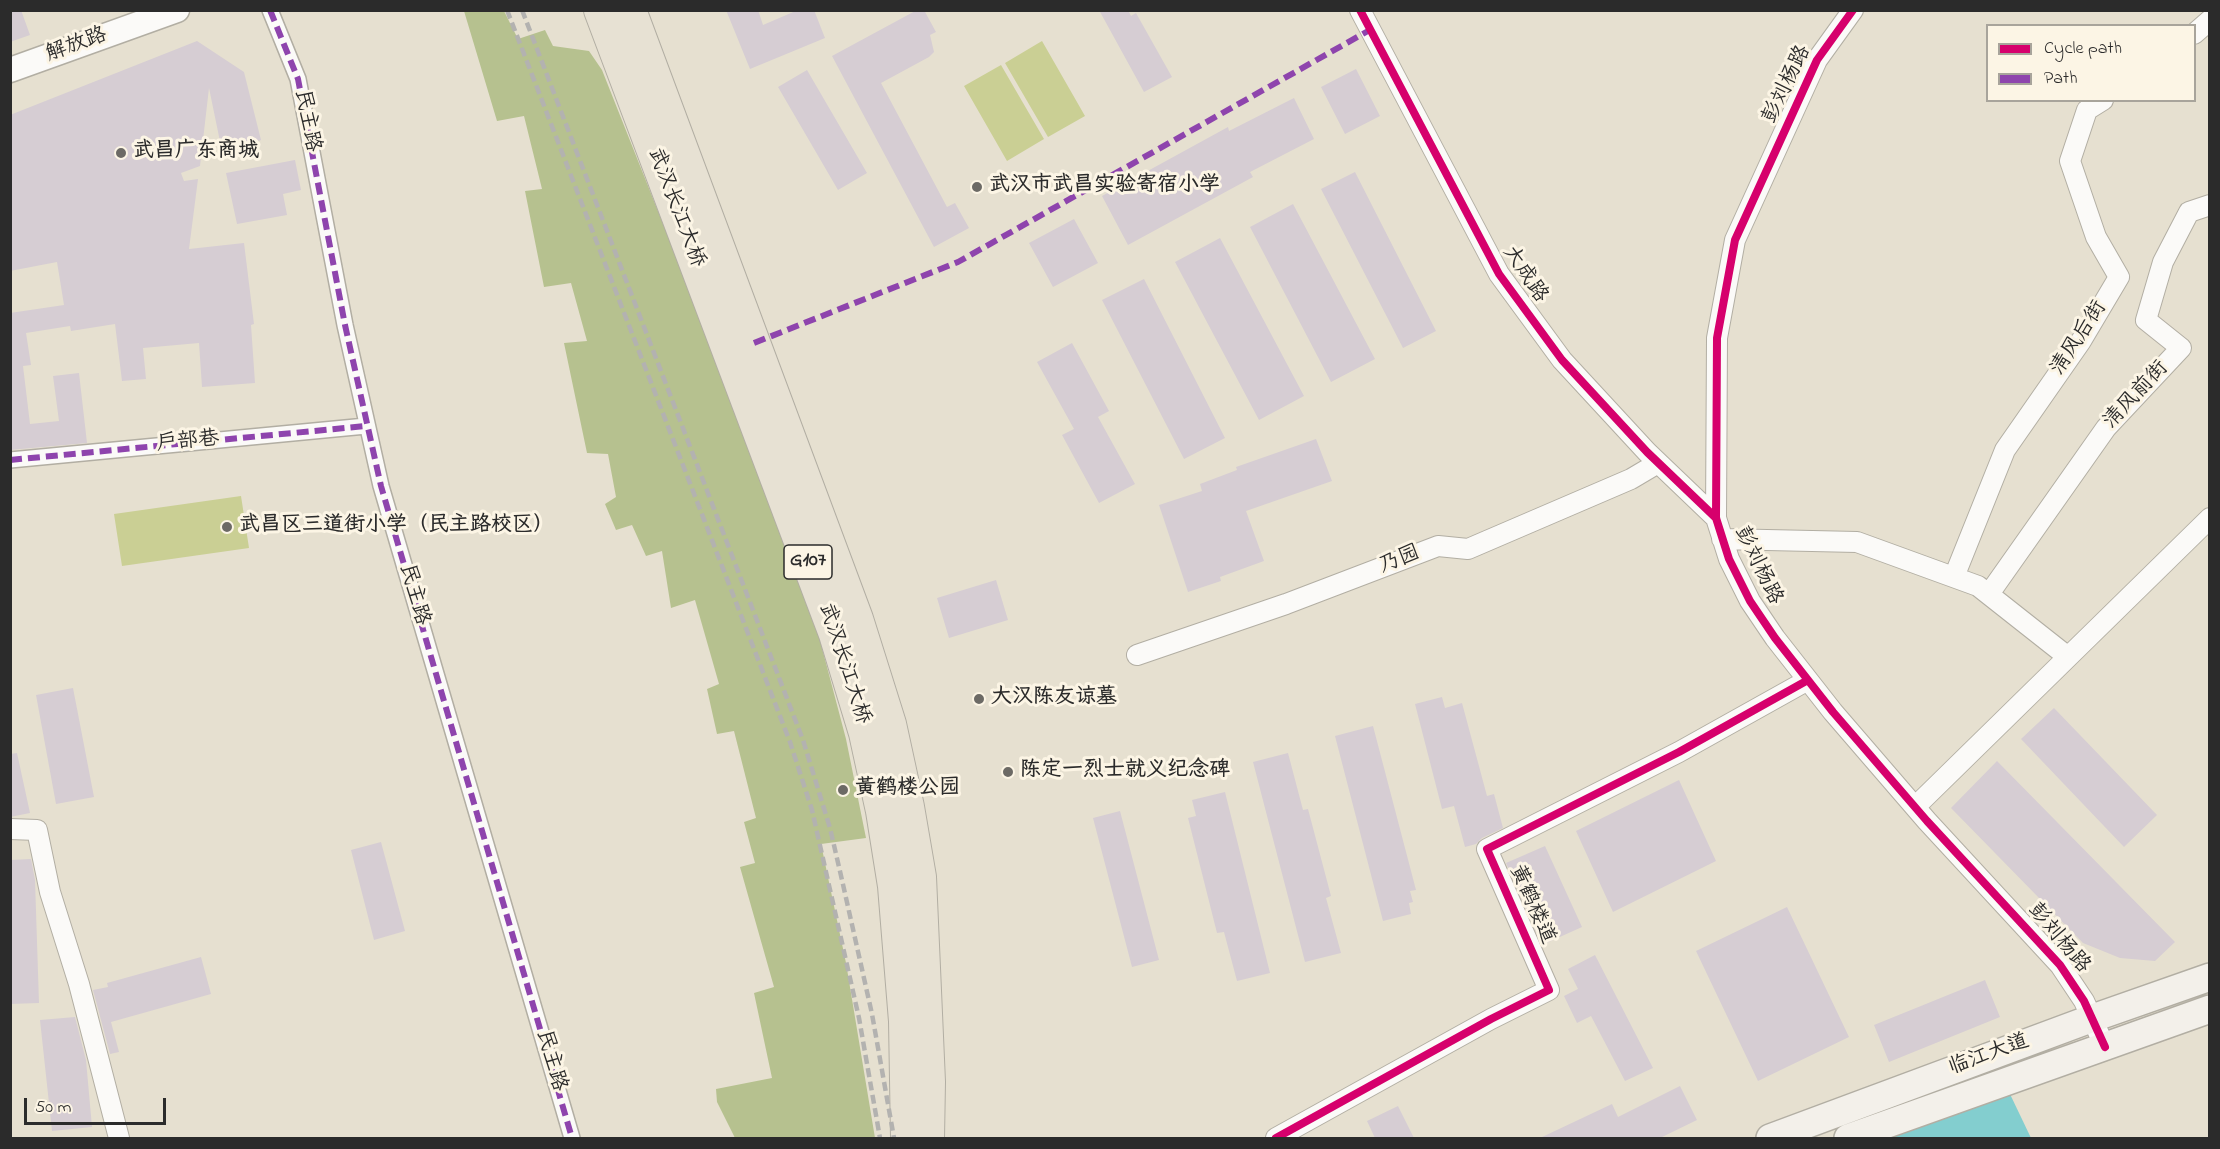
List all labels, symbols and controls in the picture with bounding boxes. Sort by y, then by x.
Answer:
street label: 解放路 [43,23,111,69]
legend [1986,24,2196,102]
text: Cycle path [2044,36,2122,62]
street label: 彭刘杨路 [1758,42,1818,128]
text: Path [2044,66,2078,92]
street label: 民主路 [288,88,324,154]
place label: 武昌广东商城 [133,140,259,166]
street label: 武汉长江大桥 [641,145,709,271]
marker: 武昌广东商城 [114,146,128,160]
place label: 武汉市武昌实验寄宿小学 [989,174,1220,200]
marker: 武汉市武昌实验寄宿小学 [970,180,984,194]
street label: 大成路 [1496,242,1552,308]
street label: 清风后街 [2047,297,2113,381]
street label: 清风前街 [2099,357,2175,435]
street label: 户部巷 [156,428,220,458]
place label: 武昌区三道街小学（民主路校区） [239,514,554,540]
marker: 武昌区三道街小学（民主路校区） [220,520,234,534]
street label: 彭刘杨路 [1727,523,1787,609]
street label: 乃园 [1376,542,1424,580]
road number: G107 [784,545,832,579]
street label: 民主路 [392,561,434,629]
street label: 武汉长江大桥 [812,600,874,728]
place label: 大汉陈友谅墓 [991,686,1117,712]
marker: 大汉陈友谅墓 [972,692,986,706]
place label: 陈定一烈士就义纪念碑 [1020,759,1230,785]
marker: 陈定一烈士就义纪念碑 [1001,765,1015,779]
place label: 黄鹤楼公园 [855,777,960,803]
marker: 黄鹤楼公园 [836,783,850,797]
street label: 黄鹤楼道 [1502,862,1560,948]
street label: 彭刘杨路 [2021,899,2095,979]
street label: 民主路 [529,1027,571,1095]
street label: 临江大道 [1945,1030,2033,1082]
scale bar [27,1086,170,1124]
text: 50 m [35,1095,72,1121]

